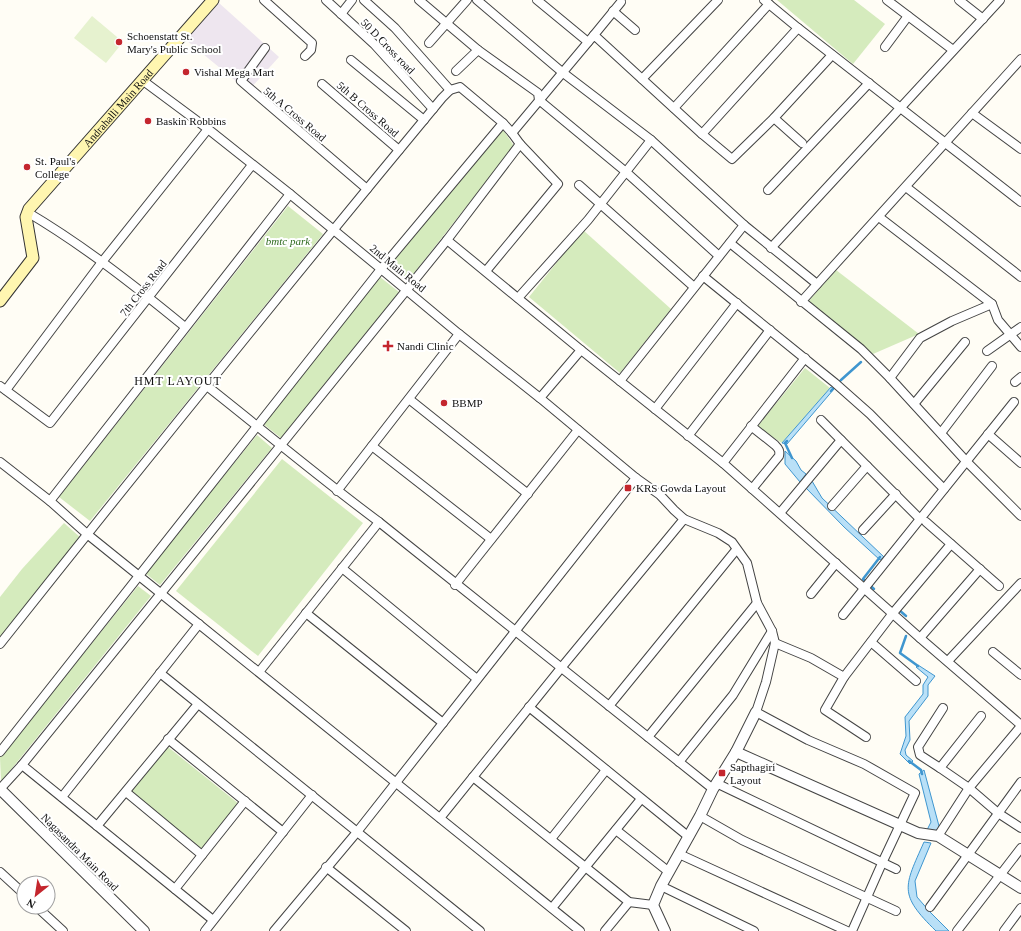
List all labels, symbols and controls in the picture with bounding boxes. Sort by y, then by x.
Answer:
street label: 50 D Cross road [359,16,418,76]
place label: Schoenstatt St. Mary's Public School [127,30,221,55]
marker: Schoenstatt St. Mary's Public School [114,37,124,47]
street label: Andrahalli Main Road [81,66,156,149]
place label: Vishal Mega Mart [194,66,274,78]
marker: Vishal Mega Mart [181,67,191,77]
street label: 5th B Cross Road [335,79,402,139]
street label: 5th A Cross Road [262,85,329,144]
place label: Baskin Robbins [156,115,226,127]
marker: Baskin Robbins [143,116,153,126]
place label: St. Paul's College [35,155,76,180]
marker: St. Paul's College [22,162,32,172]
park label: bmtc park [266,235,311,247]
street label: 2nd Main Road [368,242,429,295]
street label: 7th Cross Road [117,257,169,318]
marker: Nandi Clinic [382,340,394,352]
place label: Nandi Clinic [397,340,454,352]
district label: HMT LAYOUT [134,374,222,388]
place label: BBMP [452,397,483,409]
marker: BBMP [439,398,449,408]
place label: KRS Gowda Layout [636,482,726,494]
marker: KRS Gowda Layout [623,483,633,493]
place label: Sapthagiri Layout [730,761,775,786]
marker: Sapthagiri Layout [717,768,727,778]
street label: Nagasandra Main Road [39,811,121,893]
north arrow [16,875,56,915]
text: N [25,896,37,911]

